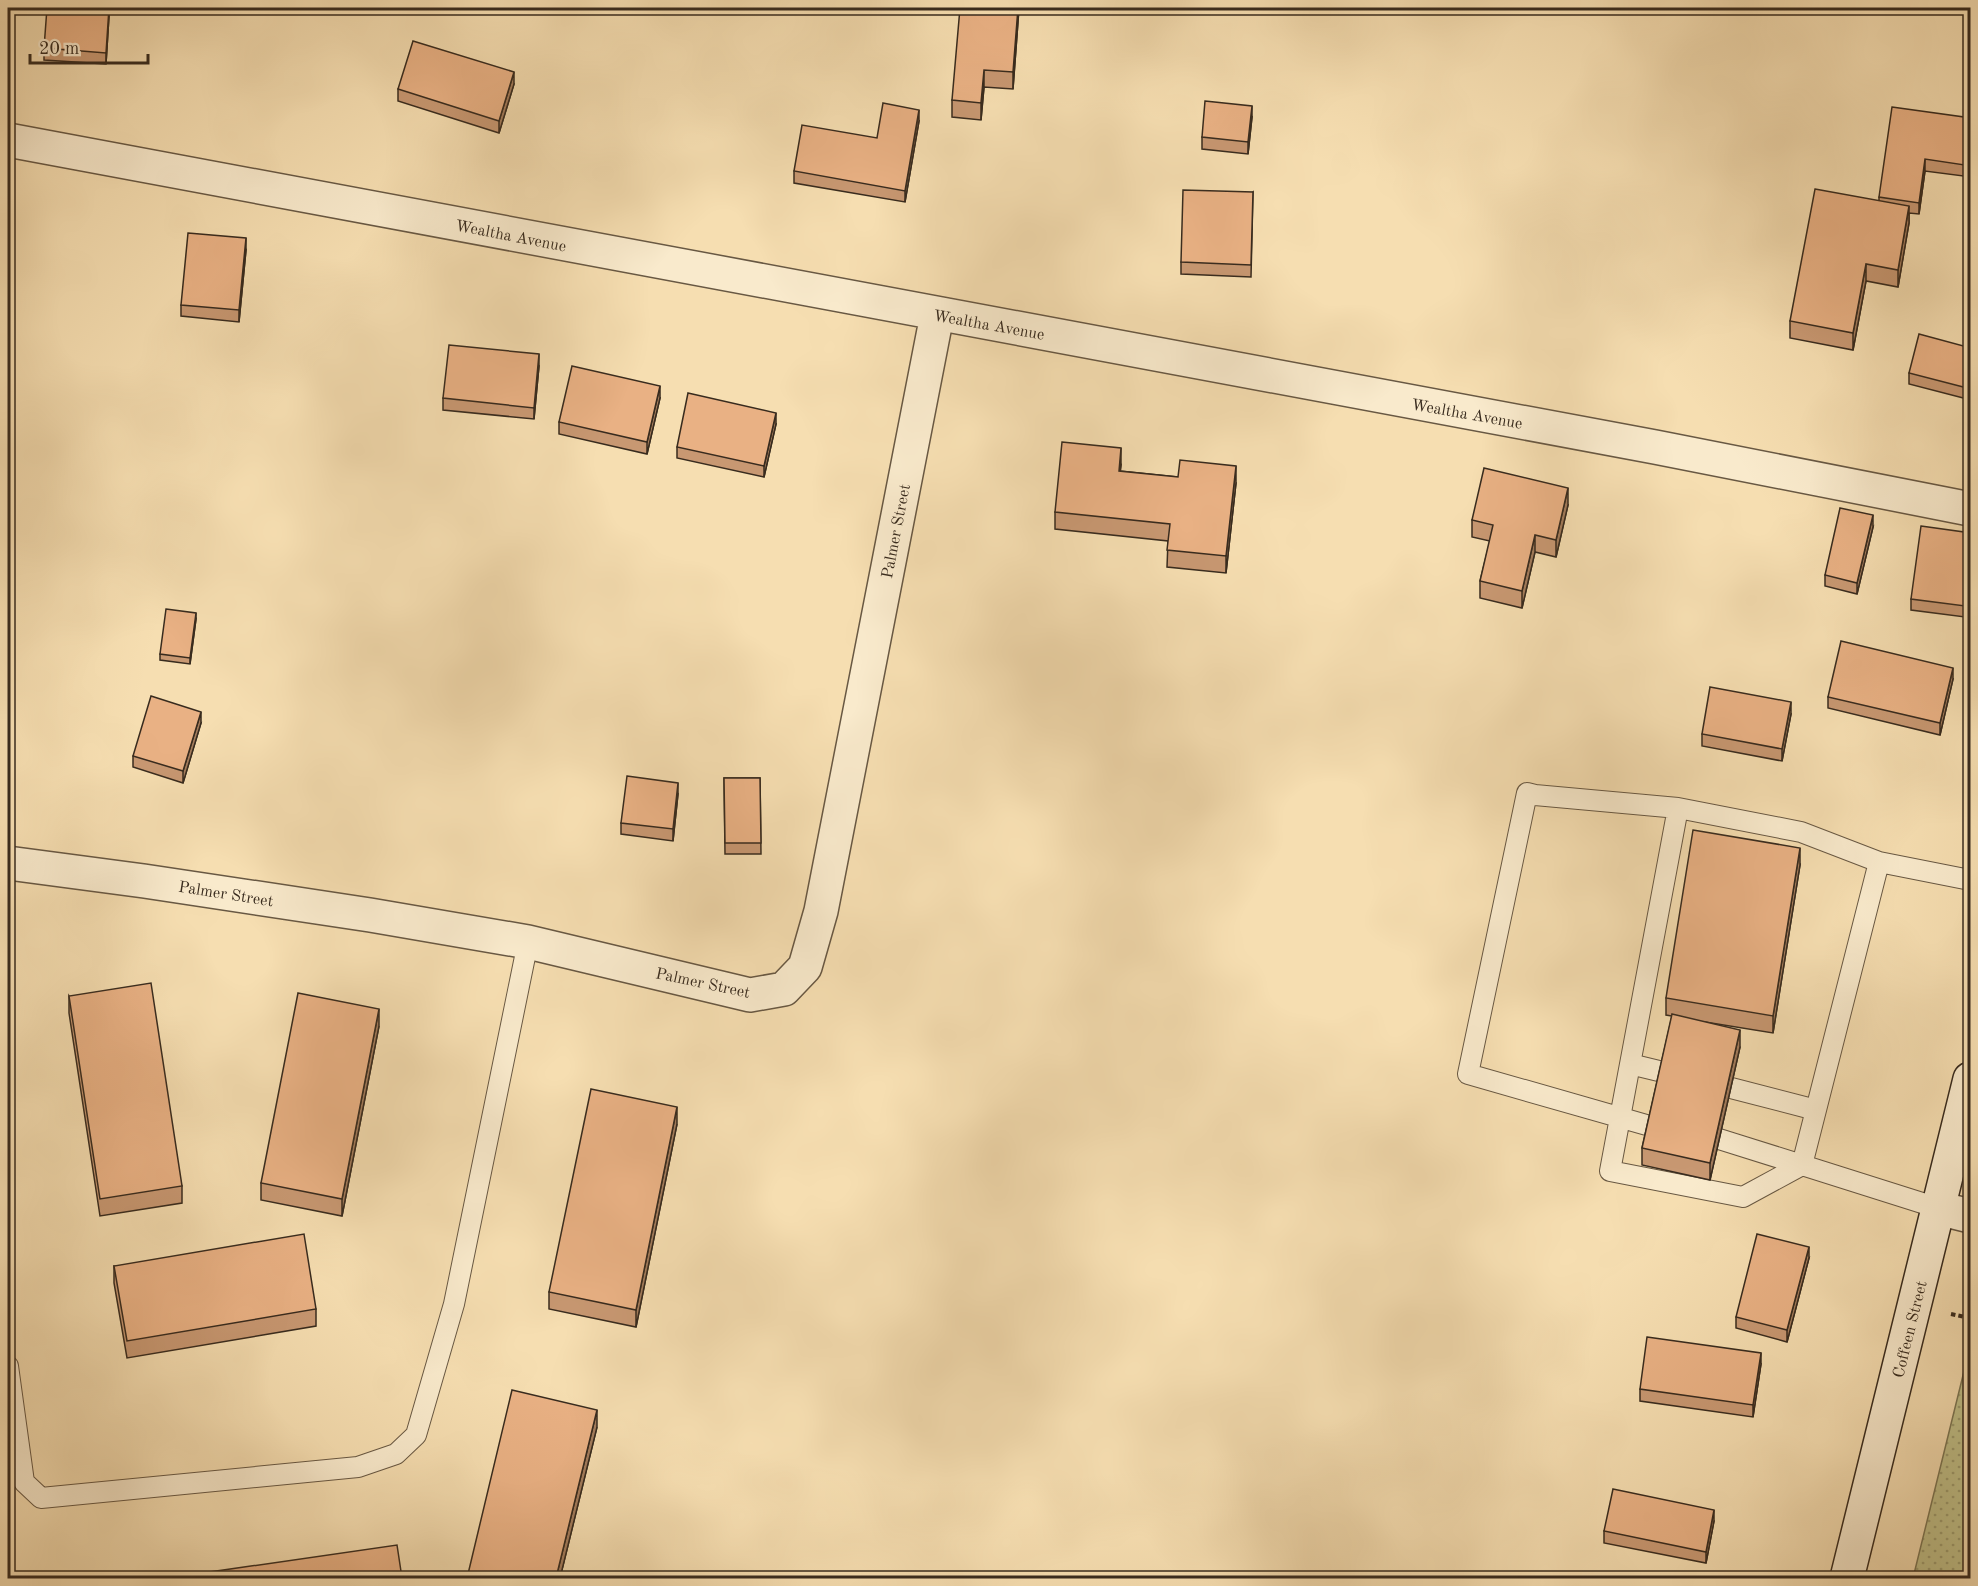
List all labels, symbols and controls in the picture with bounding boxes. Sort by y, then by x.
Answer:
scale bar [30,27,148,65]
text: 20 m [39,40,79,58]
street label: Wealtha Avenue [454,218,567,256]
street label: Wealtha Avenue [932,308,1046,344]
street label: Wealtha Avenue [1410,397,1524,433]
street label: Palmer Street [880,482,914,580]
street label: Palmer Street [177,880,275,910]
street label: Palmer Street [654,966,752,1002]
street label: Coffeen Street [1891,1279,1931,1380]

